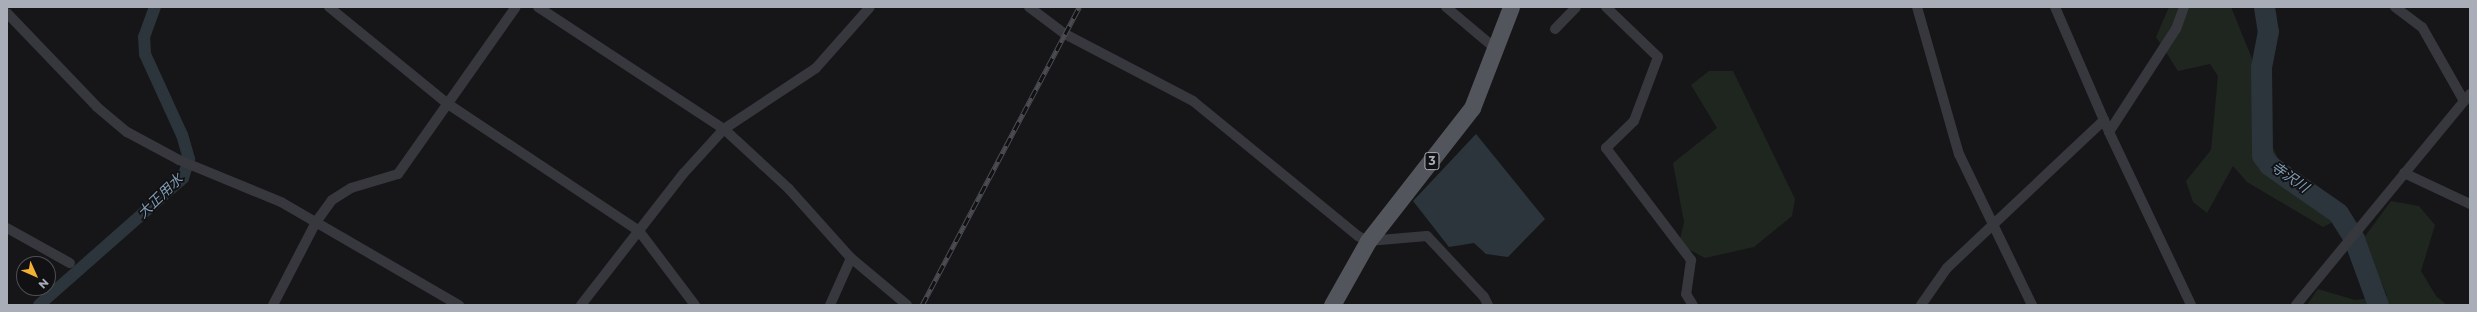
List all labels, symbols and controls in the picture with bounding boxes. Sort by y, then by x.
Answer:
road number: 3 [1424,151,1440,171]
water label: 寺沢川 [2268,158,2312,196]
water label: 大正用水 [134,171,186,221]
north arrow [16,256,56,296]
text: N [36,276,52,292]

